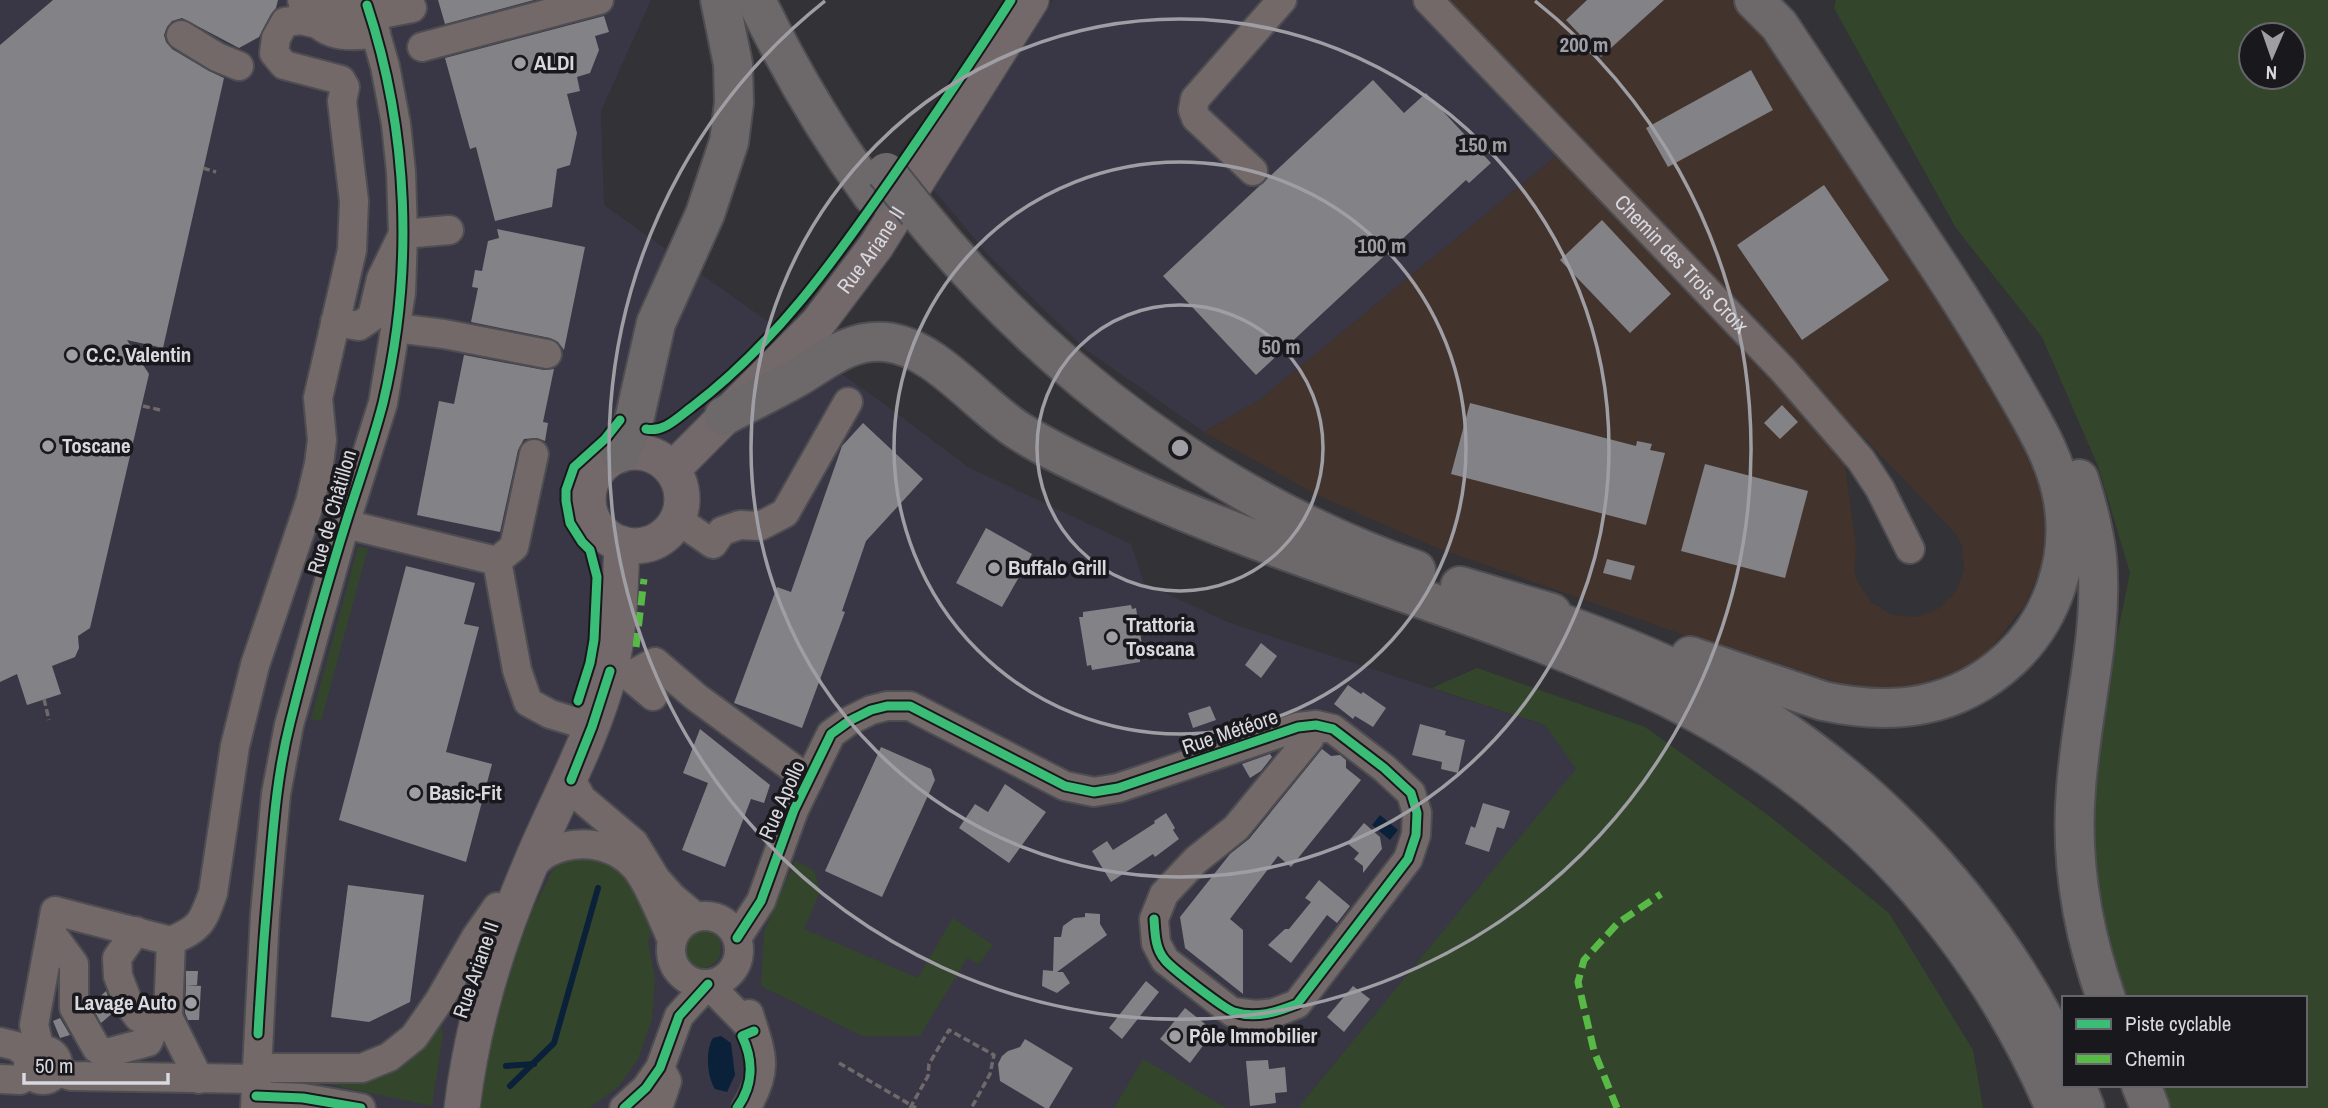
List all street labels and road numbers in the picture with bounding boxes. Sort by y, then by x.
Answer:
street label: Chemin des Trois Croix [1608,188,1755,340]
street label: Rue Ariane II [830,201,911,300]
street label: Rue de Châtillon [300,446,363,578]
street label: Rue Météore [1178,702,1282,761]
street label: Rue Apollo [751,756,812,844]
street label: Rue Ariane II [445,918,506,1022]

